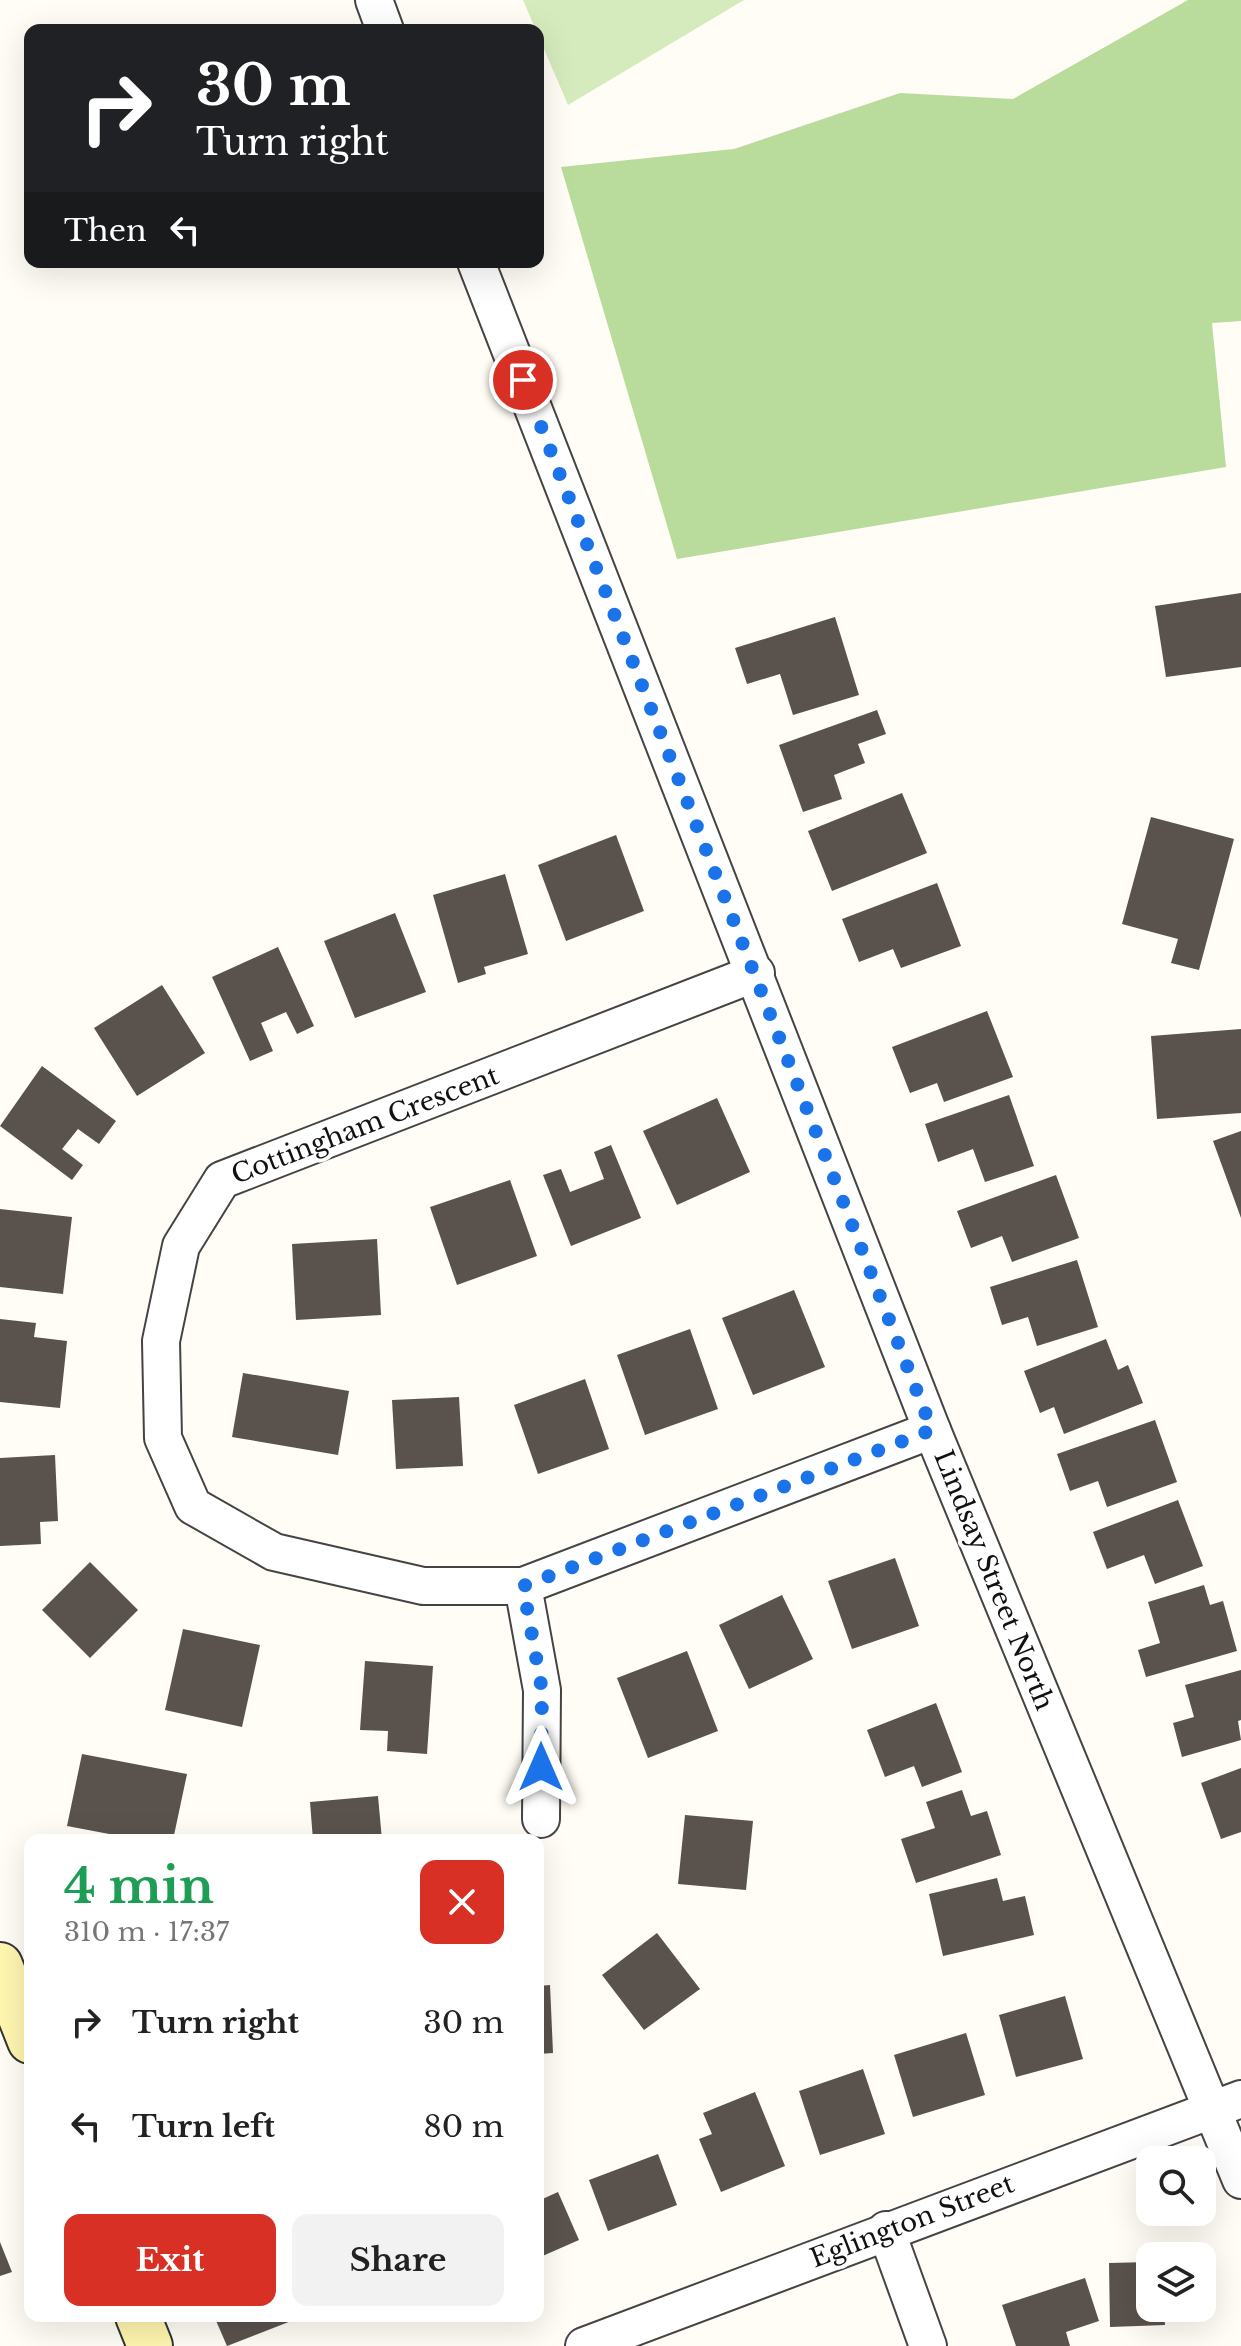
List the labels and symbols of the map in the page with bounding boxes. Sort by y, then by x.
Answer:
pin [489,346,557,414]
street label: Cottingham Crescent [227,1059,503,1191]
street label: Lindsay Street North [927,1445,1061,1715]
position arrow [499,1725,583,1809]
street label: Eglington Street [806,2167,1019,2275]

